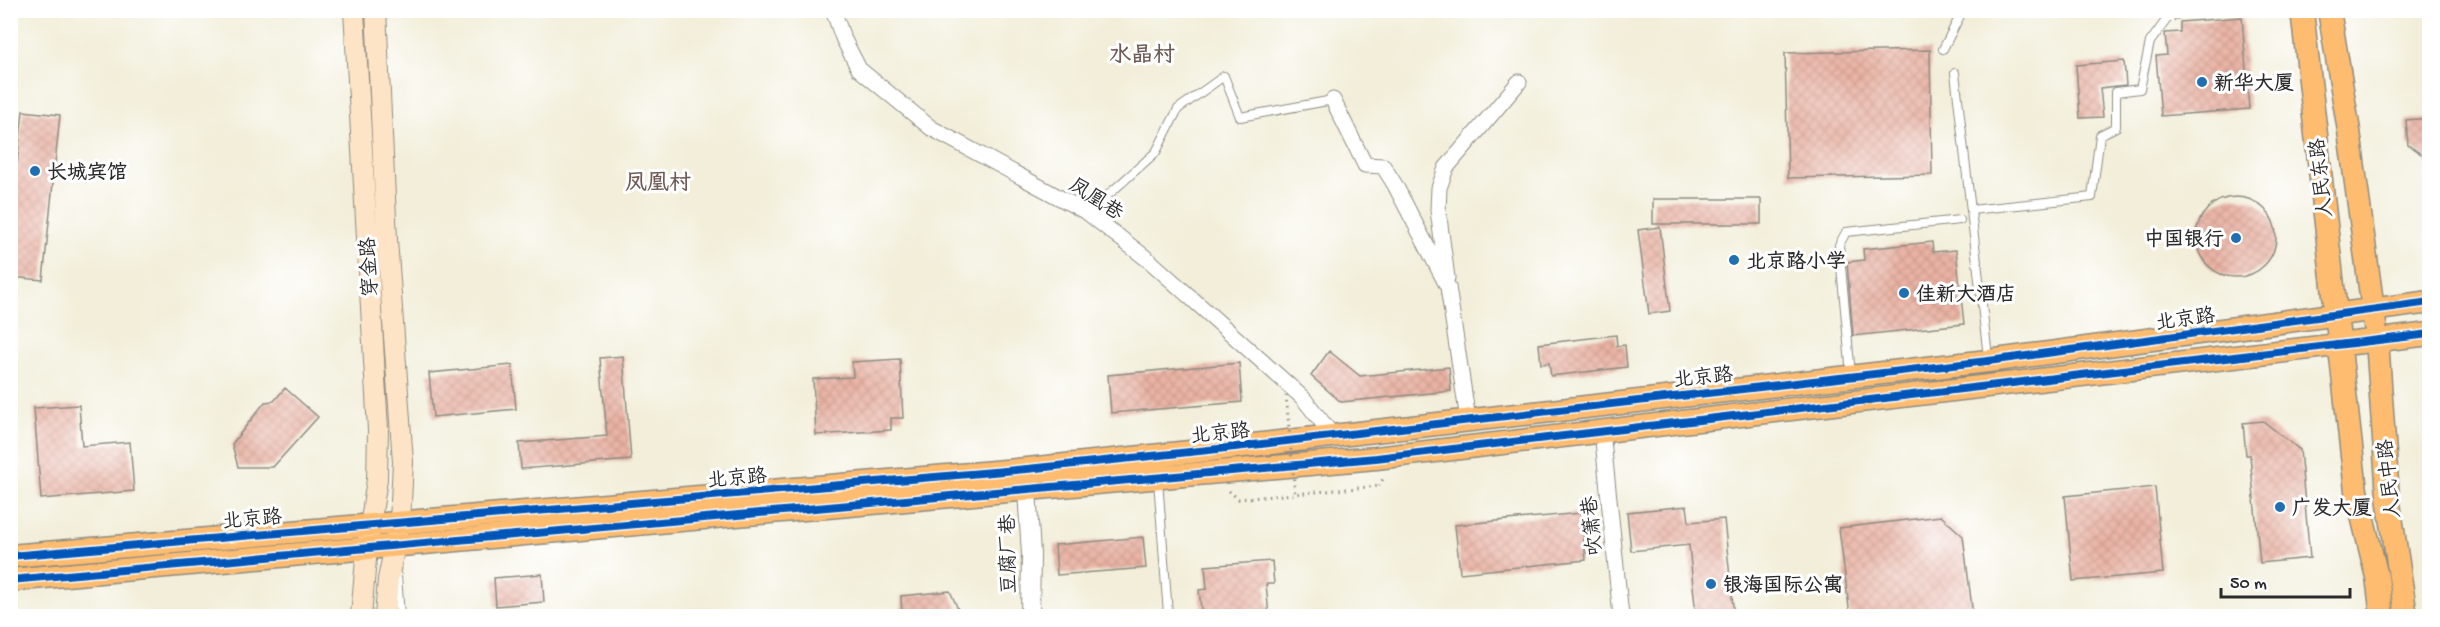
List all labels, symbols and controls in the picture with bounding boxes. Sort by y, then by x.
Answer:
district label: 水晶村 [1109,43,1175,70]
place label: 新华大厦 [2214,72,2294,97]
marker: 新华大厦 [2195,75,2209,89]
street label: 人民东路 [2306,136,2339,219]
place label: 长城宾馆 [47,161,127,186]
marker: 长城宾馆 [28,164,42,178]
district label: 凤凰村 [625,171,691,198]
street label: 凤凰巷 [1064,173,1128,227]
place label: 中国银行 [2144,228,2224,253]
marker: 中国银行 [2229,231,2243,245]
street label: 穿金路 [356,235,385,297]
place label: 北京路小学 [1746,250,1846,275]
marker: 北京路小学 [1727,253,1741,267]
place label: 佳新大酒店 [1916,283,2016,308]
marker: 佳新大酒店 [1897,286,1911,300]
street label: 北京路 [2154,304,2218,337]
street label: 北京路 [1672,363,1735,394]
street label: 北京路 [1189,419,1252,450]
street label: 人民中路 [2374,437,2407,520]
street label: 北京路 [706,464,769,495]
street label: 吹箫巷 [1578,494,1609,557]
place label: 广发大厦 [2292,497,2372,522]
marker: 广发大厦 [2273,500,2287,514]
street label: 北京路 [221,505,284,536]
street label: 豆腐厂巷 [996,513,1023,594]
scale bar [2221,561,2350,599]
place label: 银海国际公寓 [1723,574,1843,599]
text: 50 m [2230,574,2267,595]
marker: 银海国际公寓 [1704,577,1718,591]

